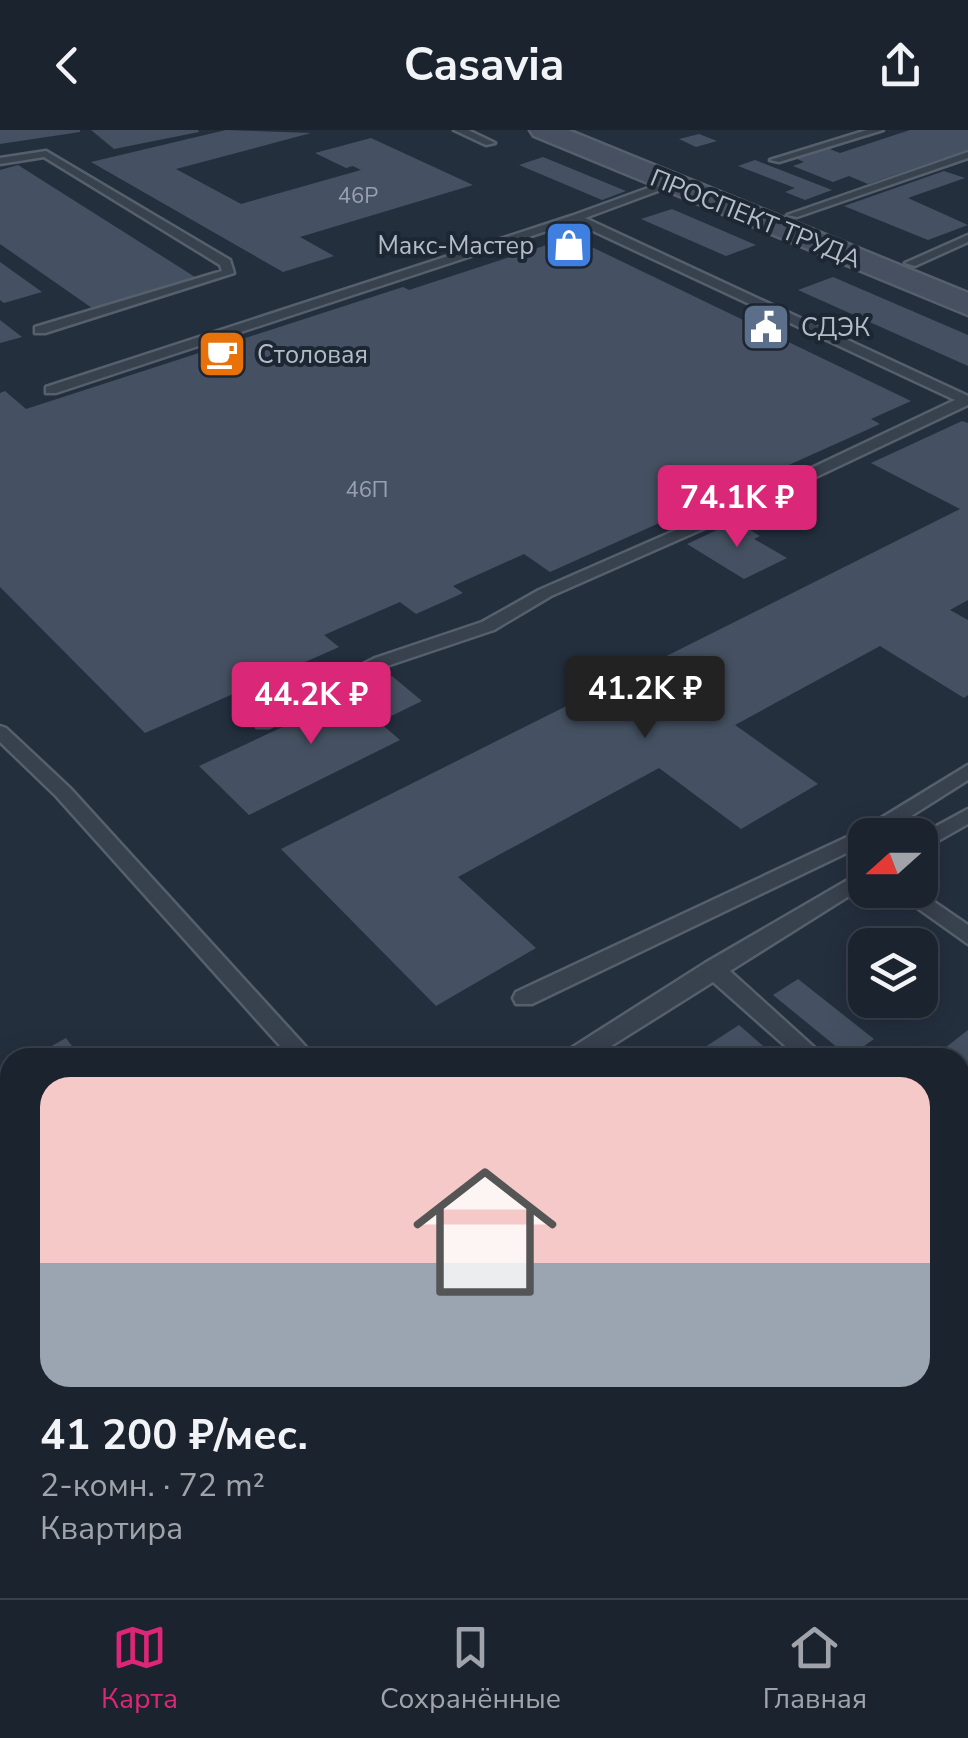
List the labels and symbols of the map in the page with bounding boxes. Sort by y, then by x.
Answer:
street label: ПРОСПЕКТ ТРУДА [645,161,866,277]
house number: 46Р [338,181,378,211]
shop icon: Макс-Мастер [543,219,595,271]
place label: Макс-Мастер [377,229,534,263]
public building icon: СДЭК [740,301,792,353]
place label: СДЭК [801,311,870,345]
cafe icon: Столовая [196,328,248,380]
place label: Столовая [257,338,368,372]
pin: 74.1K ₽ [645,465,829,550]
house number: 46П [345,475,389,505]
pin: 41.2K ₽ [553,656,737,741]
pin: 44.2K ₽ [219,662,403,747]
north arrow [848,818,938,908]

